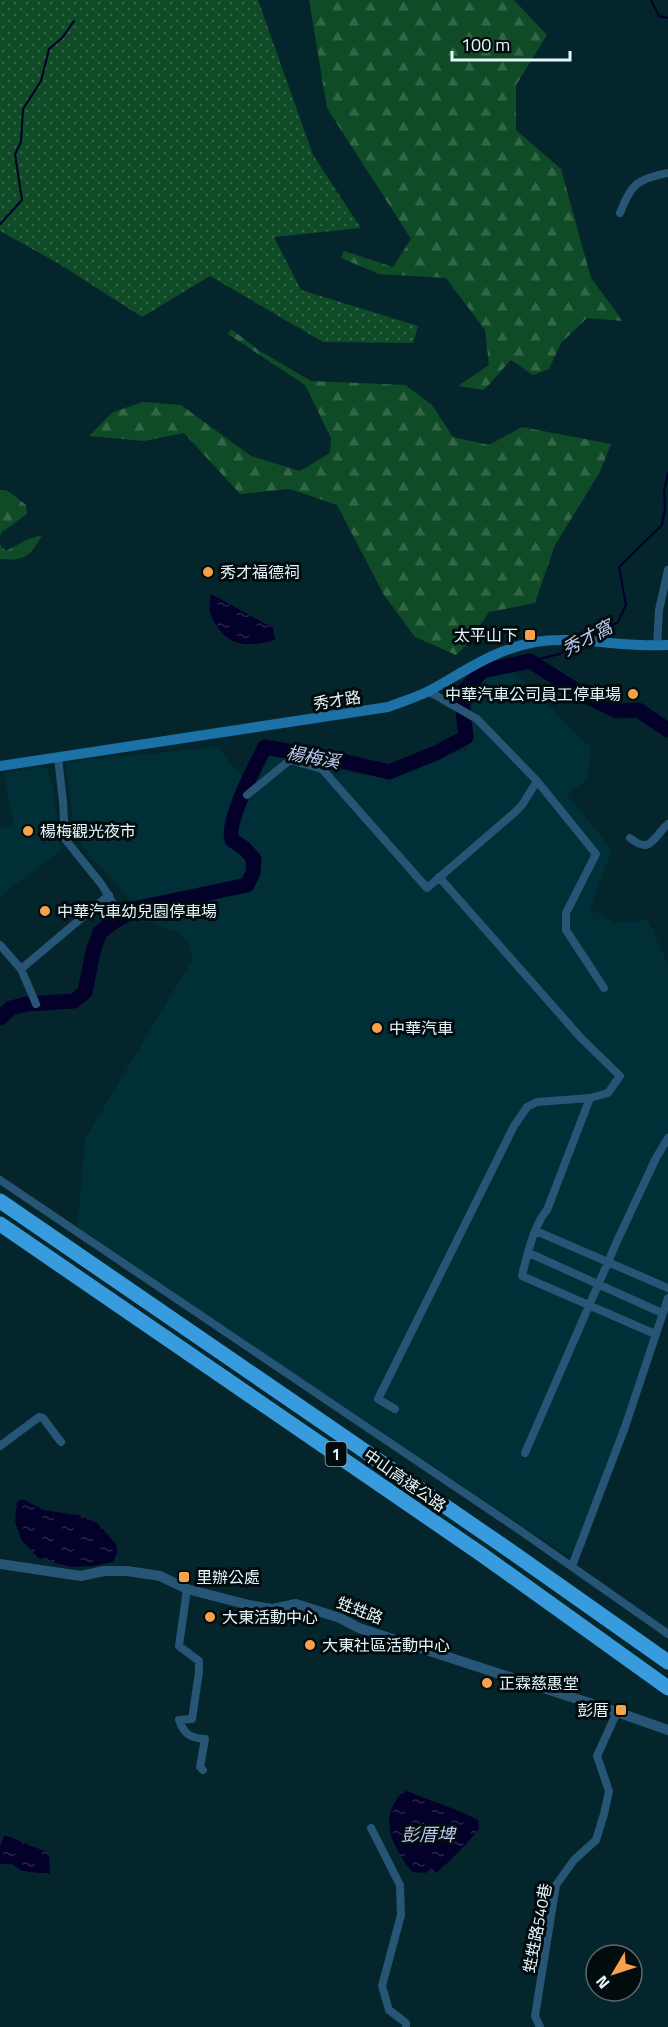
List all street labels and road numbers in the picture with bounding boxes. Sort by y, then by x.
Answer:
street label: 秀才路 [311,684,363,716]
road number: 1 [326,1442,346,1466]
street label: 中山高速公路 [359,1443,451,1517]
street label: 甡甡路 [333,1590,387,1630]
street label: 甡甡路540巷 [517,1881,557,1975]

